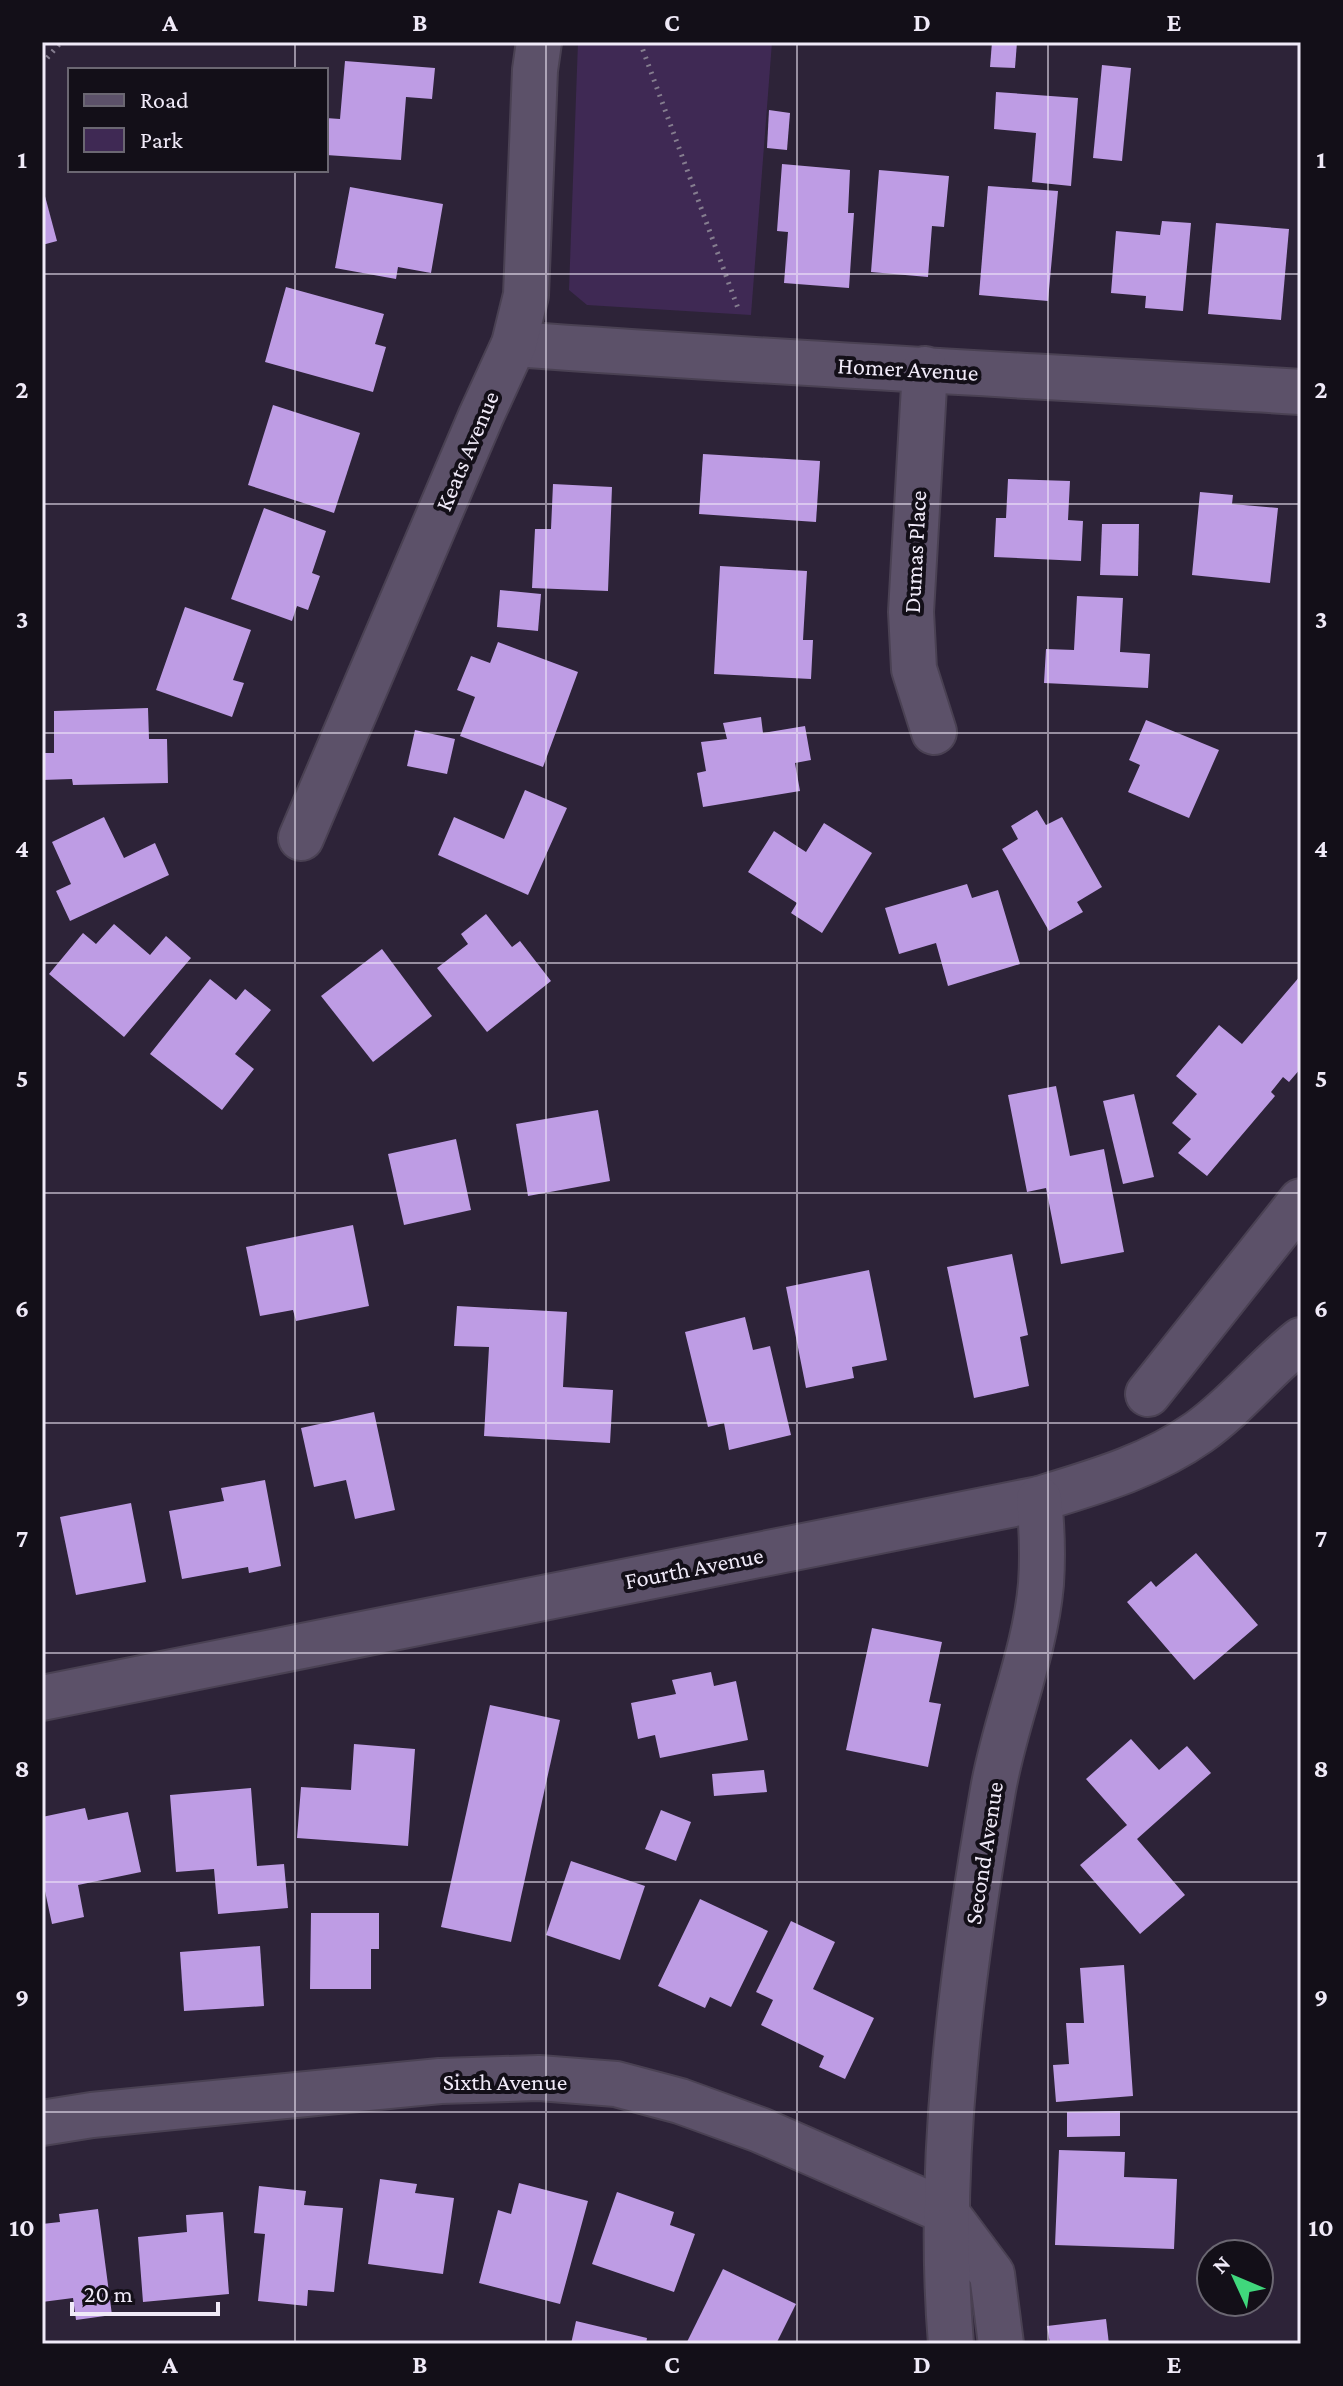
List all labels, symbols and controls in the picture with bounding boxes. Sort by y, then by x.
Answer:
text: A [161,8,178,37]
text: B [412,8,428,37]
text: C [664,8,680,37]
text: D [913,8,931,37]
text: E [1167,8,1182,37]
legend [68,68,328,172]
text: Road [140,86,189,113]
text: Park [140,126,183,153]
text: 1 [17,145,27,174]
text: 1 [1316,145,1326,174]
street label: Homer Avenue [837,351,979,386]
text: 2 [15,375,29,404]
text: 2 [1314,375,1328,404]
street label: Keats Avenue [429,387,504,515]
street label: Dumas Place [898,490,931,614]
text: 3 [16,605,28,634]
text: 3 [1315,605,1327,634]
text: 4 [15,834,29,863]
text: 4 [1314,834,1328,863]
text: 5 [16,1064,28,1093]
text: 5 [1315,1064,1327,1093]
text: 6 [15,1294,29,1323]
text: 6 [1314,1294,1328,1323]
text: 7 [16,1524,28,1553]
text: 7 [1315,1524,1327,1553]
street label: Fourth Avenue [622,1541,765,1594]
text: 8 [14,1754,30,1783]
text: 8 [1313,1754,1329,1783]
street label: Second Avenue [959,1780,1008,1926]
text: 9 [15,1983,29,2012]
text: 9 [1314,1983,1328,2012]
street label: Sixth Avenue [443,2068,567,2095]
text: 10 [9,2213,35,2242]
text: 10 [1308,2213,1334,2242]
north arrow [1195,2238,1275,2318]
text: N [1207,2250,1235,2279]
scale bar [72,2266,218,2316]
text: 20 m [84,2280,133,2307]
text: A [161,2350,178,2379]
text: B [412,2350,428,2379]
text: C [664,2350,680,2379]
text: D [913,2350,931,2379]
text: E [1167,2350,1182,2379]

